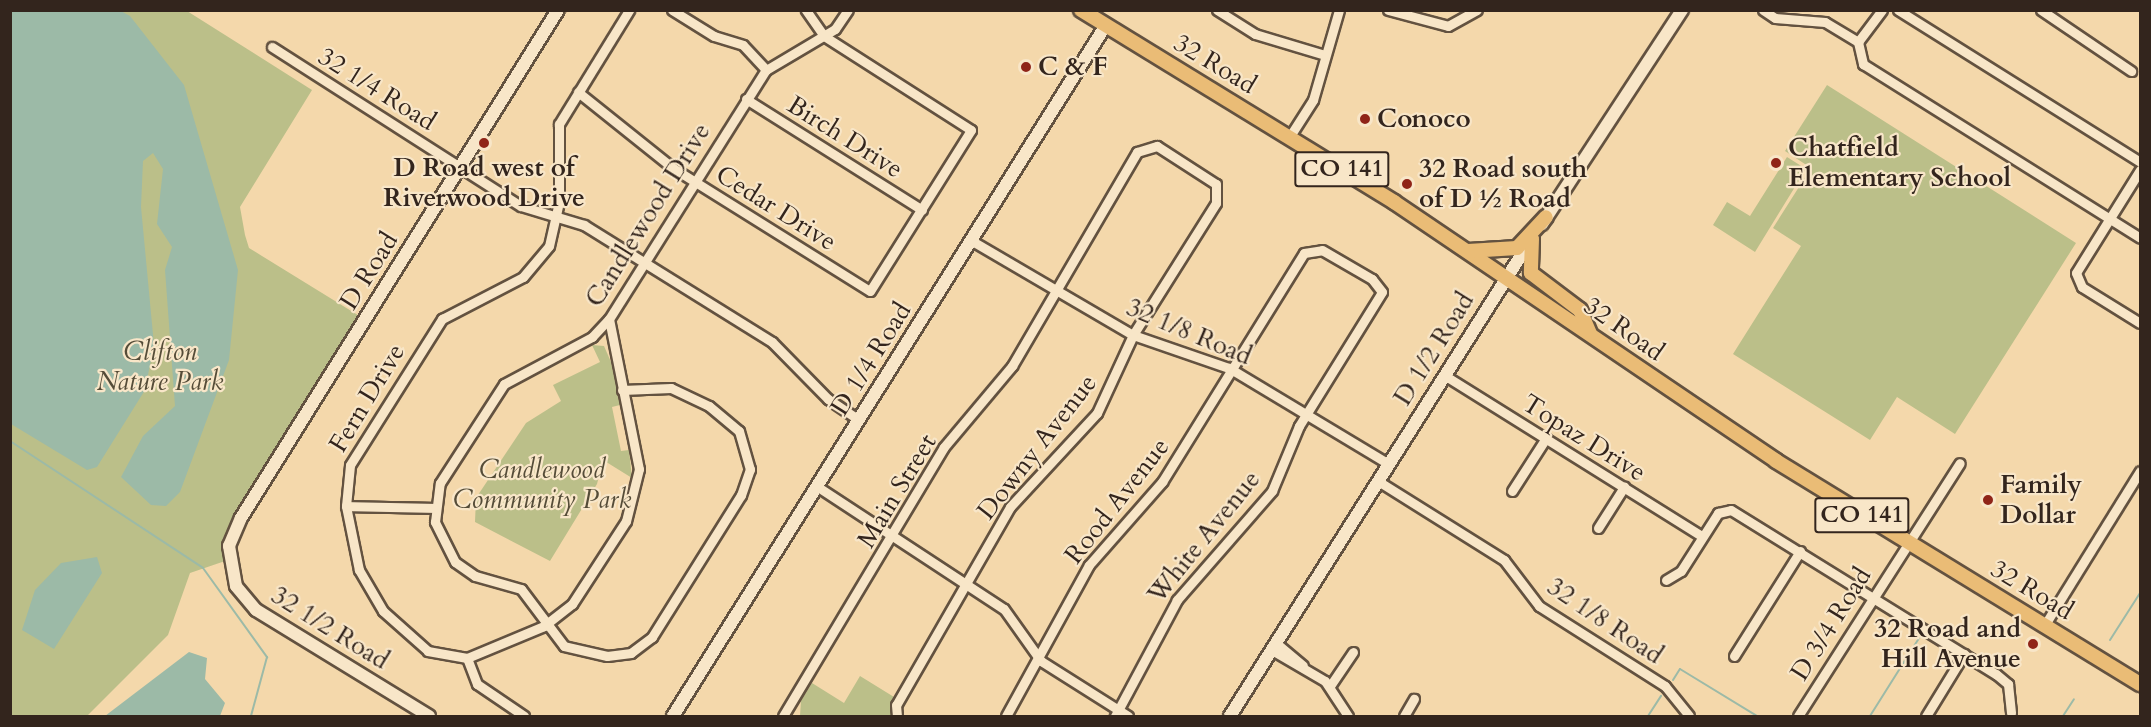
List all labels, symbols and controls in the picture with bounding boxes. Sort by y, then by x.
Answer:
street label: 32 Road [1168,27,1262,101]
street label: 32 1/4 Road [312,41,442,137]
place label: C & F [1038,51,1108,83]
marker: C & F [1019,60,1033,74]
street label: Birch Drive [781,89,909,185]
place label: Conoco [1377,103,1471,135]
marker: Conoco [1358,112,1372,126]
street label: Candlewood Drive [579,117,717,313]
place label: Chatfield Elementary School [1788,132,2011,194]
marker: D Road west of Riverwood Drive [477,136,491,150]
road number: CO 141 [1294,148,1390,190]
place label: D Road west of Riverwood Drive [383,152,585,213]
place label: 32 Road south of D ½ Road [1419,153,1587,214]
marker: Chatfield Elementary School [1769,156,1783,170]
street label: Cedar Drive [710,159,842,257]
marker: 32 Road south of D ½ Road [1400,177,1414,191]
street label: D Road [333,227,405,315]
street label: D 1/2 Road [1387,287,1481,411]
street label: 32 Road [1578,290,1670,368]
street label: 32 1/8 Road [1122,292,1256,372]
street label: D 1/4 Road [824,297,918,421]
park label: Clifton Nature Park [97,336,223,398]
street label: Fern Drive [323,338,411,458]
street label: Downy Avenue [971,368,1103,526]
street label: Topaz Drive [1517,388,1651,488]
street label: Main Street [851,428,943,554]
street label: Rood Avenue [1058,432,1176,570]
park label: Candlewood Community Park [453,454,631,516]
street label: White Avenue [1141,464,1267,610]
place label: Family Dollar [2000,469,2082,530]
marker: Family Dollar [1981,493,1995,507]
road number: CO 141 [1814,494,1910,536]
street label: 32 Road [1985,553,2079,627]
street label: D 3/4 Road [1784,562,1878,686]
street label: 32 1/8 Road [1541,571,1669,671]
street label: 32 1/2 Road [265,580,395,676]
place label: 32 Road and Hill Avenue [1874,613,2021,674]
marker: 32 Road and Hill Avenue [2026,637,2040,651]

